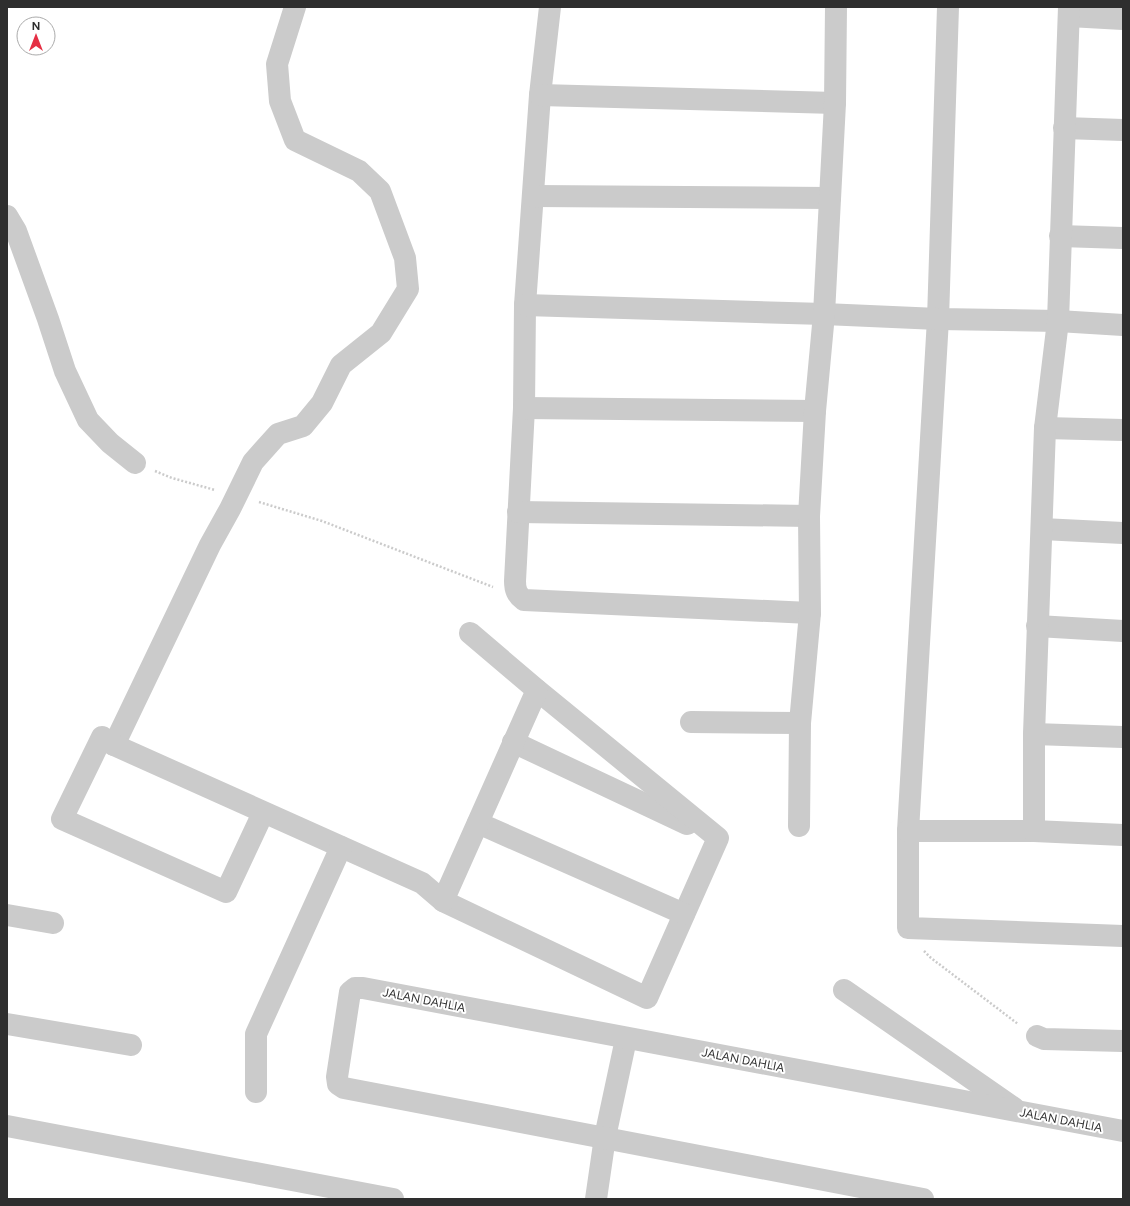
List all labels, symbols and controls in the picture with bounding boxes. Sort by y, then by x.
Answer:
north arrow [16,16,56,56]
text: N [32,20,40,33]
street label: JALAN DAHLIA [381,985,467,1015]
street label: JALAN DAHLIA [700,1045,786,1075]
street label: JALAN DAHLIA [1018,1105,1104,1135]

